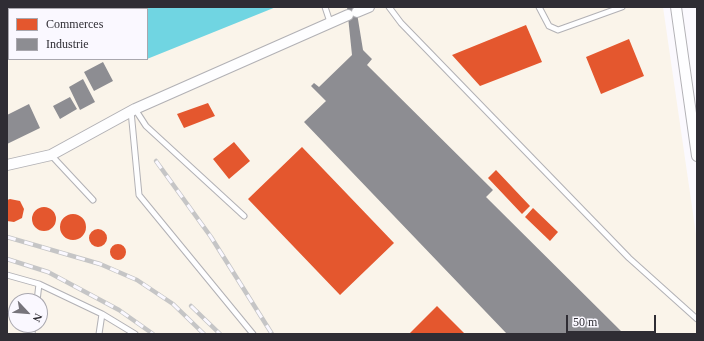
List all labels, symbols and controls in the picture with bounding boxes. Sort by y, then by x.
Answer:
legend [8,8,148,60]
text: Commerces [46,17,103,31]
text: Industrie [46,37,89,51]
north arrow [8,293,48,333]
scale bar [568,307,658,333]
text: N [31,312,45,324]
text: 50 m [573,315,597,329]

